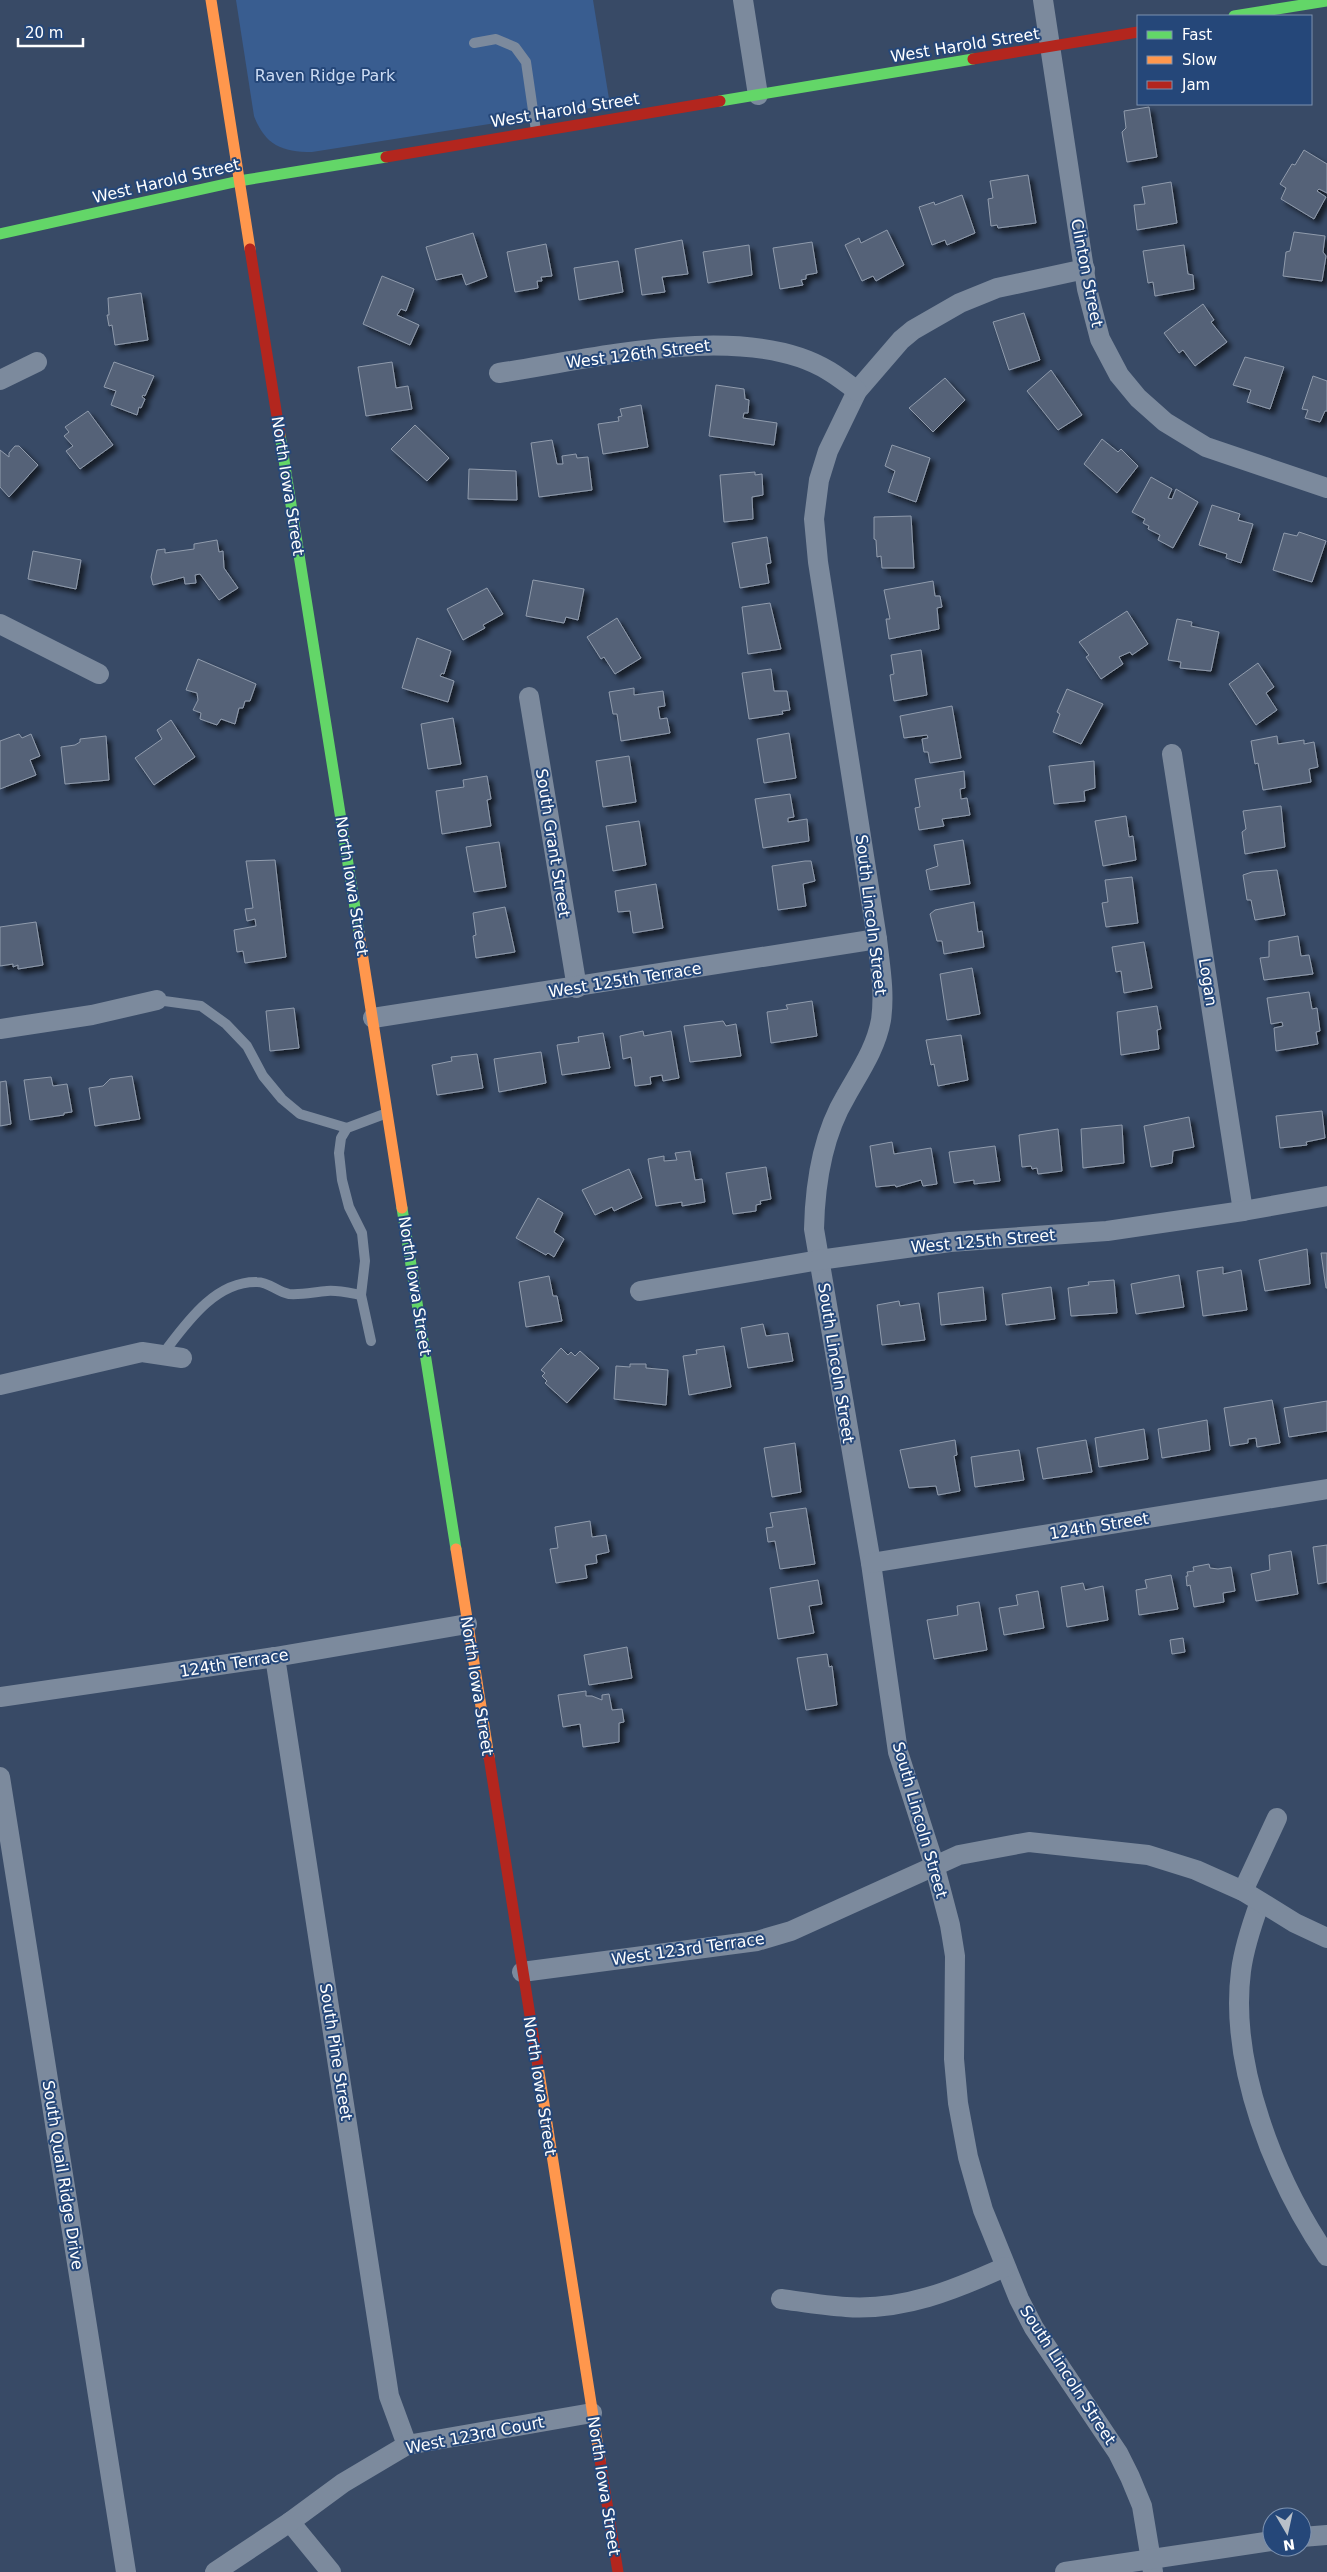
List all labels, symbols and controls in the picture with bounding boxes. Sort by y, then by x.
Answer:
scale bar [18,15,82,47]
legend [1137,15,1312,105]
text: 20 m [25,24,63,42]
street label: West Harold Street [889,24,1041,66]
text: Fast [1182,26,1212,44]
text: Slow [1182,51,1217,69]
park label: Raven Ridge Park [255,66,396,85]
text: Jam [1181,76,1210,94]
street label: West Harold Street [489,89,641,131]
street label: West Harold Street [91,155,241,207]
street label: Clinton Street [1067,217,1107,329]
street label: West 126th Street [565,336,711,372]
street label: North Iowa Street [268,415,308,557]
street label: South Grant Street [532,767,574,919]
street label: North Iowa Street [332,815,372,957]
street label: South Lincoln Street [852,833,890,997]
street label: Logan [1195,957,1221,1007]
street label: West 125th Terrace [547,959,703,1001]
street label: North Iowa Street [395,1215,435,1357]
street label: West 125th Street [910,1225,1056,1257]
street label: South Lincoln Street [814,1282,858,1444]
street label: 124th Street [1048,1509,1150,1543]
street label: North Iowa Street [457,1615,497,1757]
street label: 124th Terrace [178,1645,290,1681]
street label: South Lincoln Street [889,1740,951,1900]
street label: West 123rd Terrace [610,1929,766,1969]
street label: South Pine Street [316,1982,356,2122]
street label: North Iowa Street [520,2015,560,2157]
street label: South Quail Ridge Drive [39,2079,87,2271]
street label: South Lincoln Street [1016,2302,1120,2448]
street label: West 123rd Court [404,2412,546,2458]
street label: North Iowa Street [584,2415,624,2557]
north arrow [1262,2507,1312,2557]
text: N [1282,2536,1296,2554]

